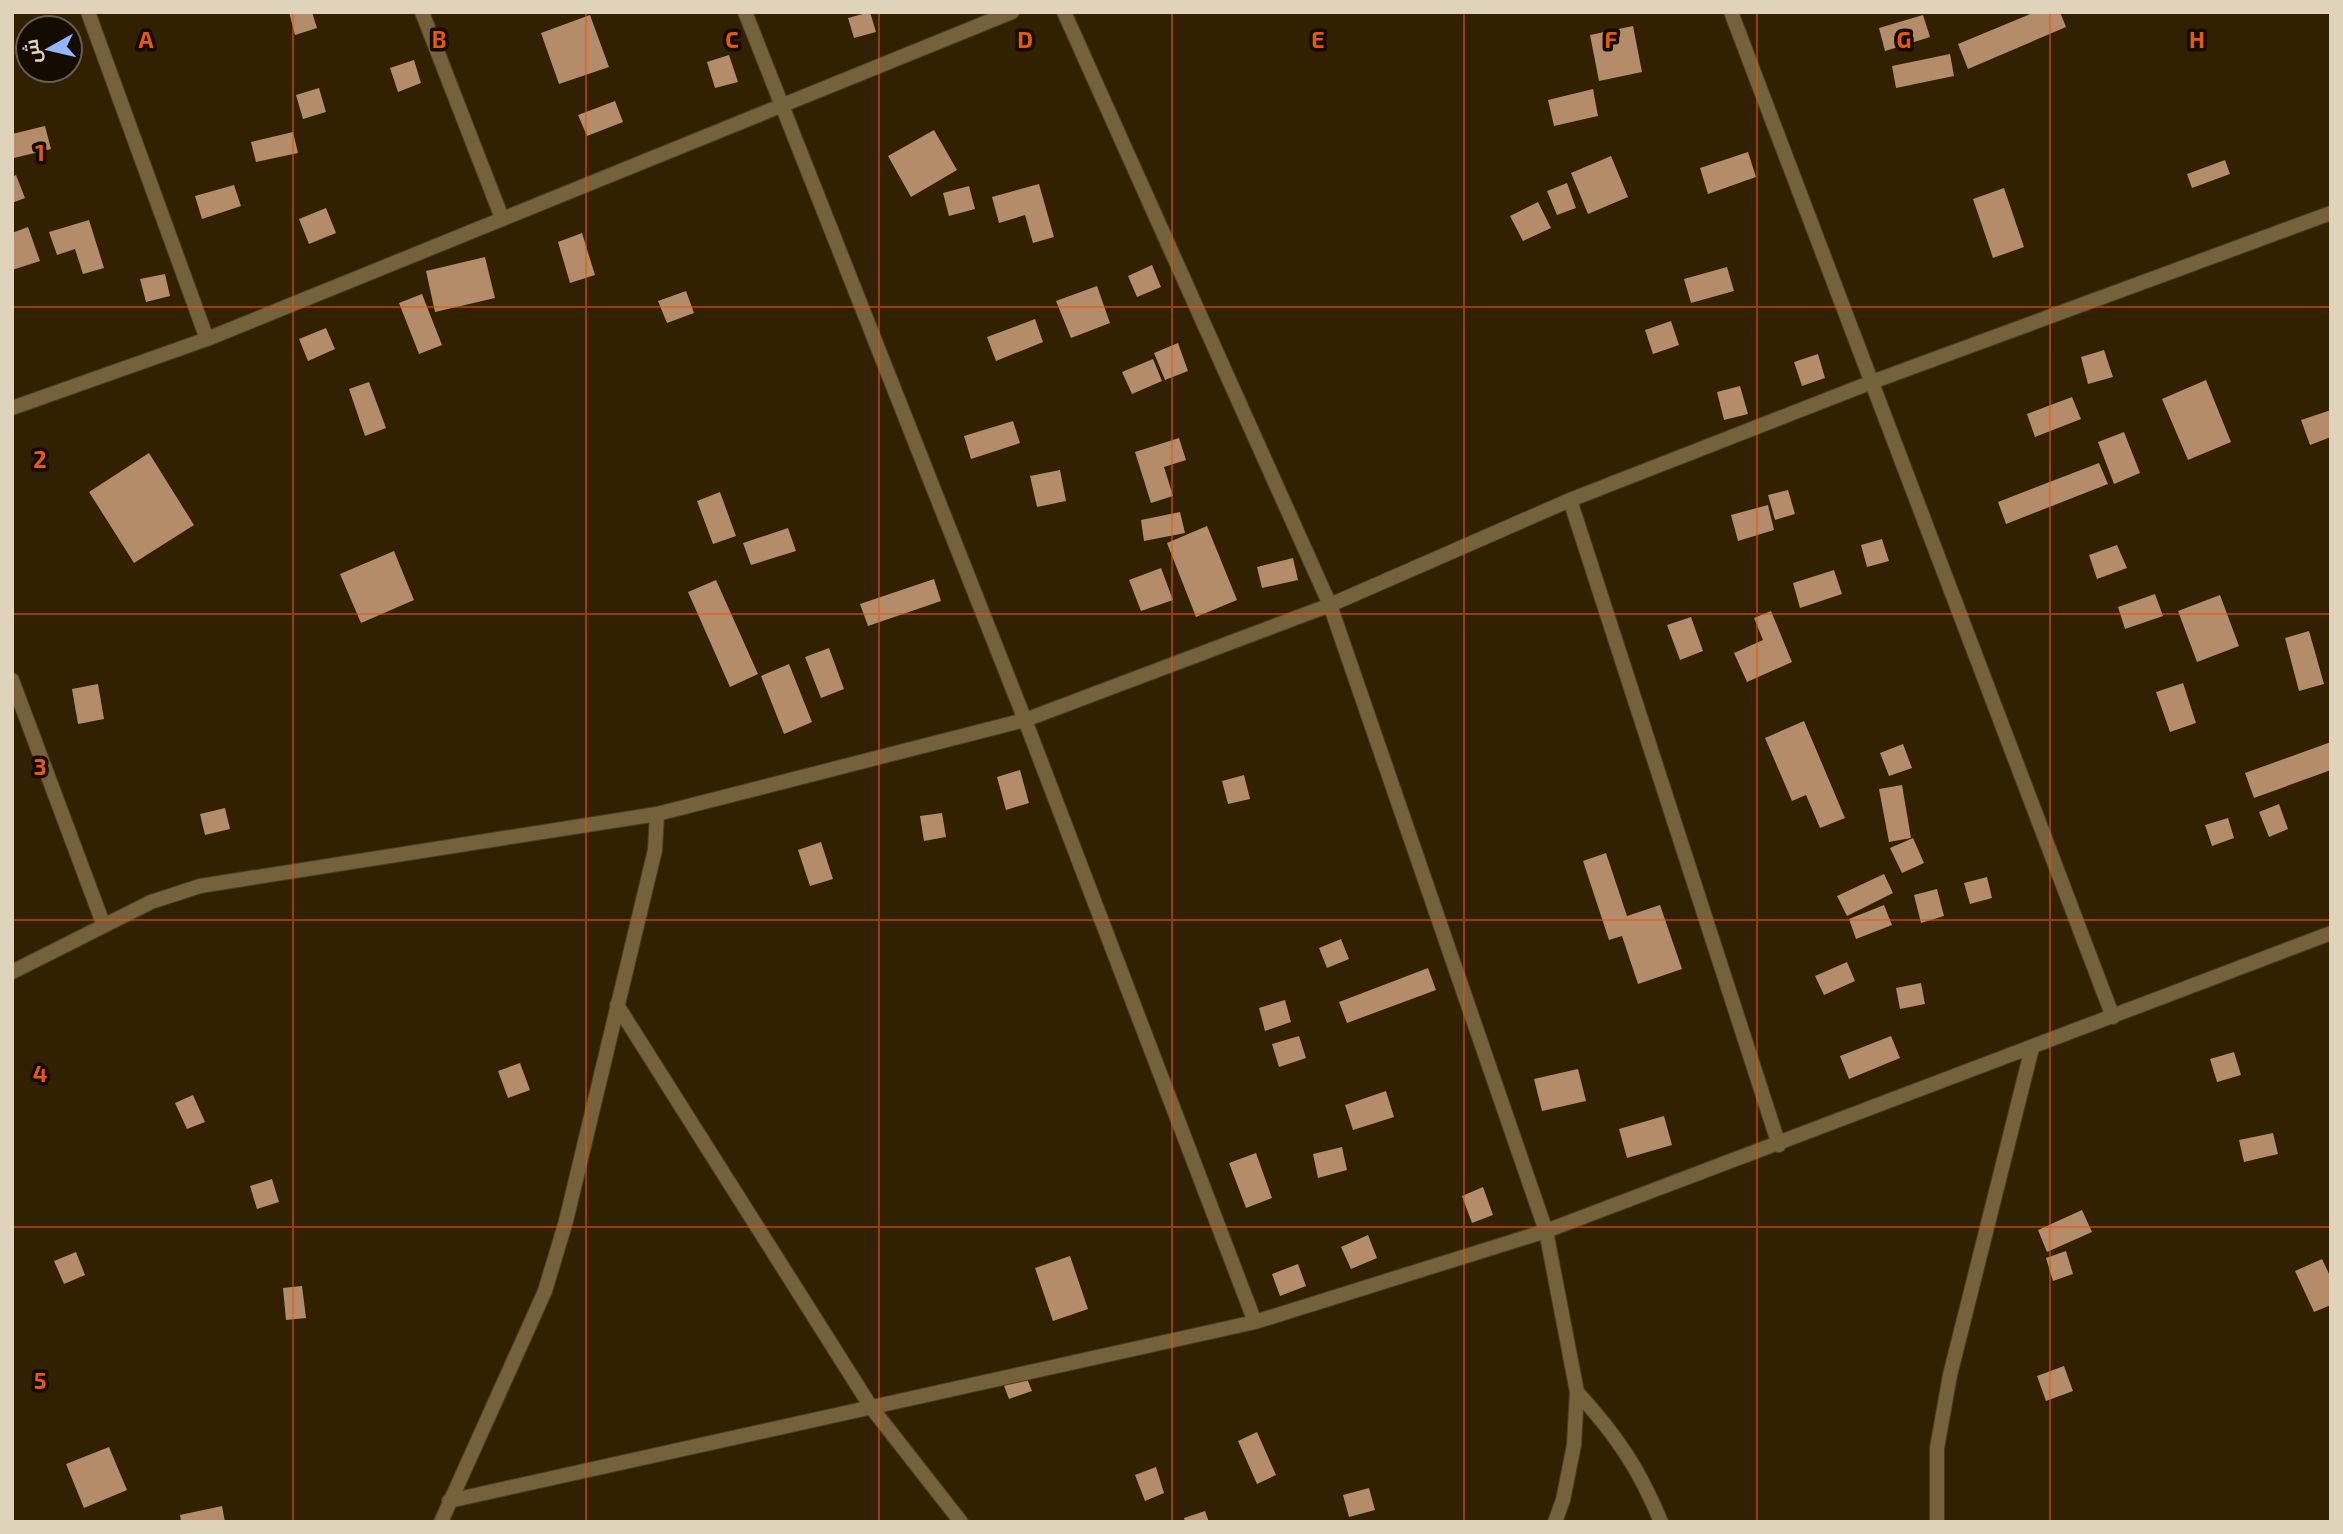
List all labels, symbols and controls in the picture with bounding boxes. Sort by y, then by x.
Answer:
north arrow [14,14,84,84]
text: A [138,25,154,53]
text: B [432,25,446,53]
text: C [725,25,739,53]
text: D [1017,25,1033,53]
text: E [1311,25,1325,53]
text: F [1605,25,1618,53]
text: G [1897,25,1911,53]
text: H [2189,25,2205,53]
text: ش [19,38,46,65]
text: 1 [35,138,45,166]
text: 2 [33,445,47,473]
text: 3 [33,752,47,780]
text: 4 [33,1059,47,1087]
text: 5 [34,1366,46,1394]

